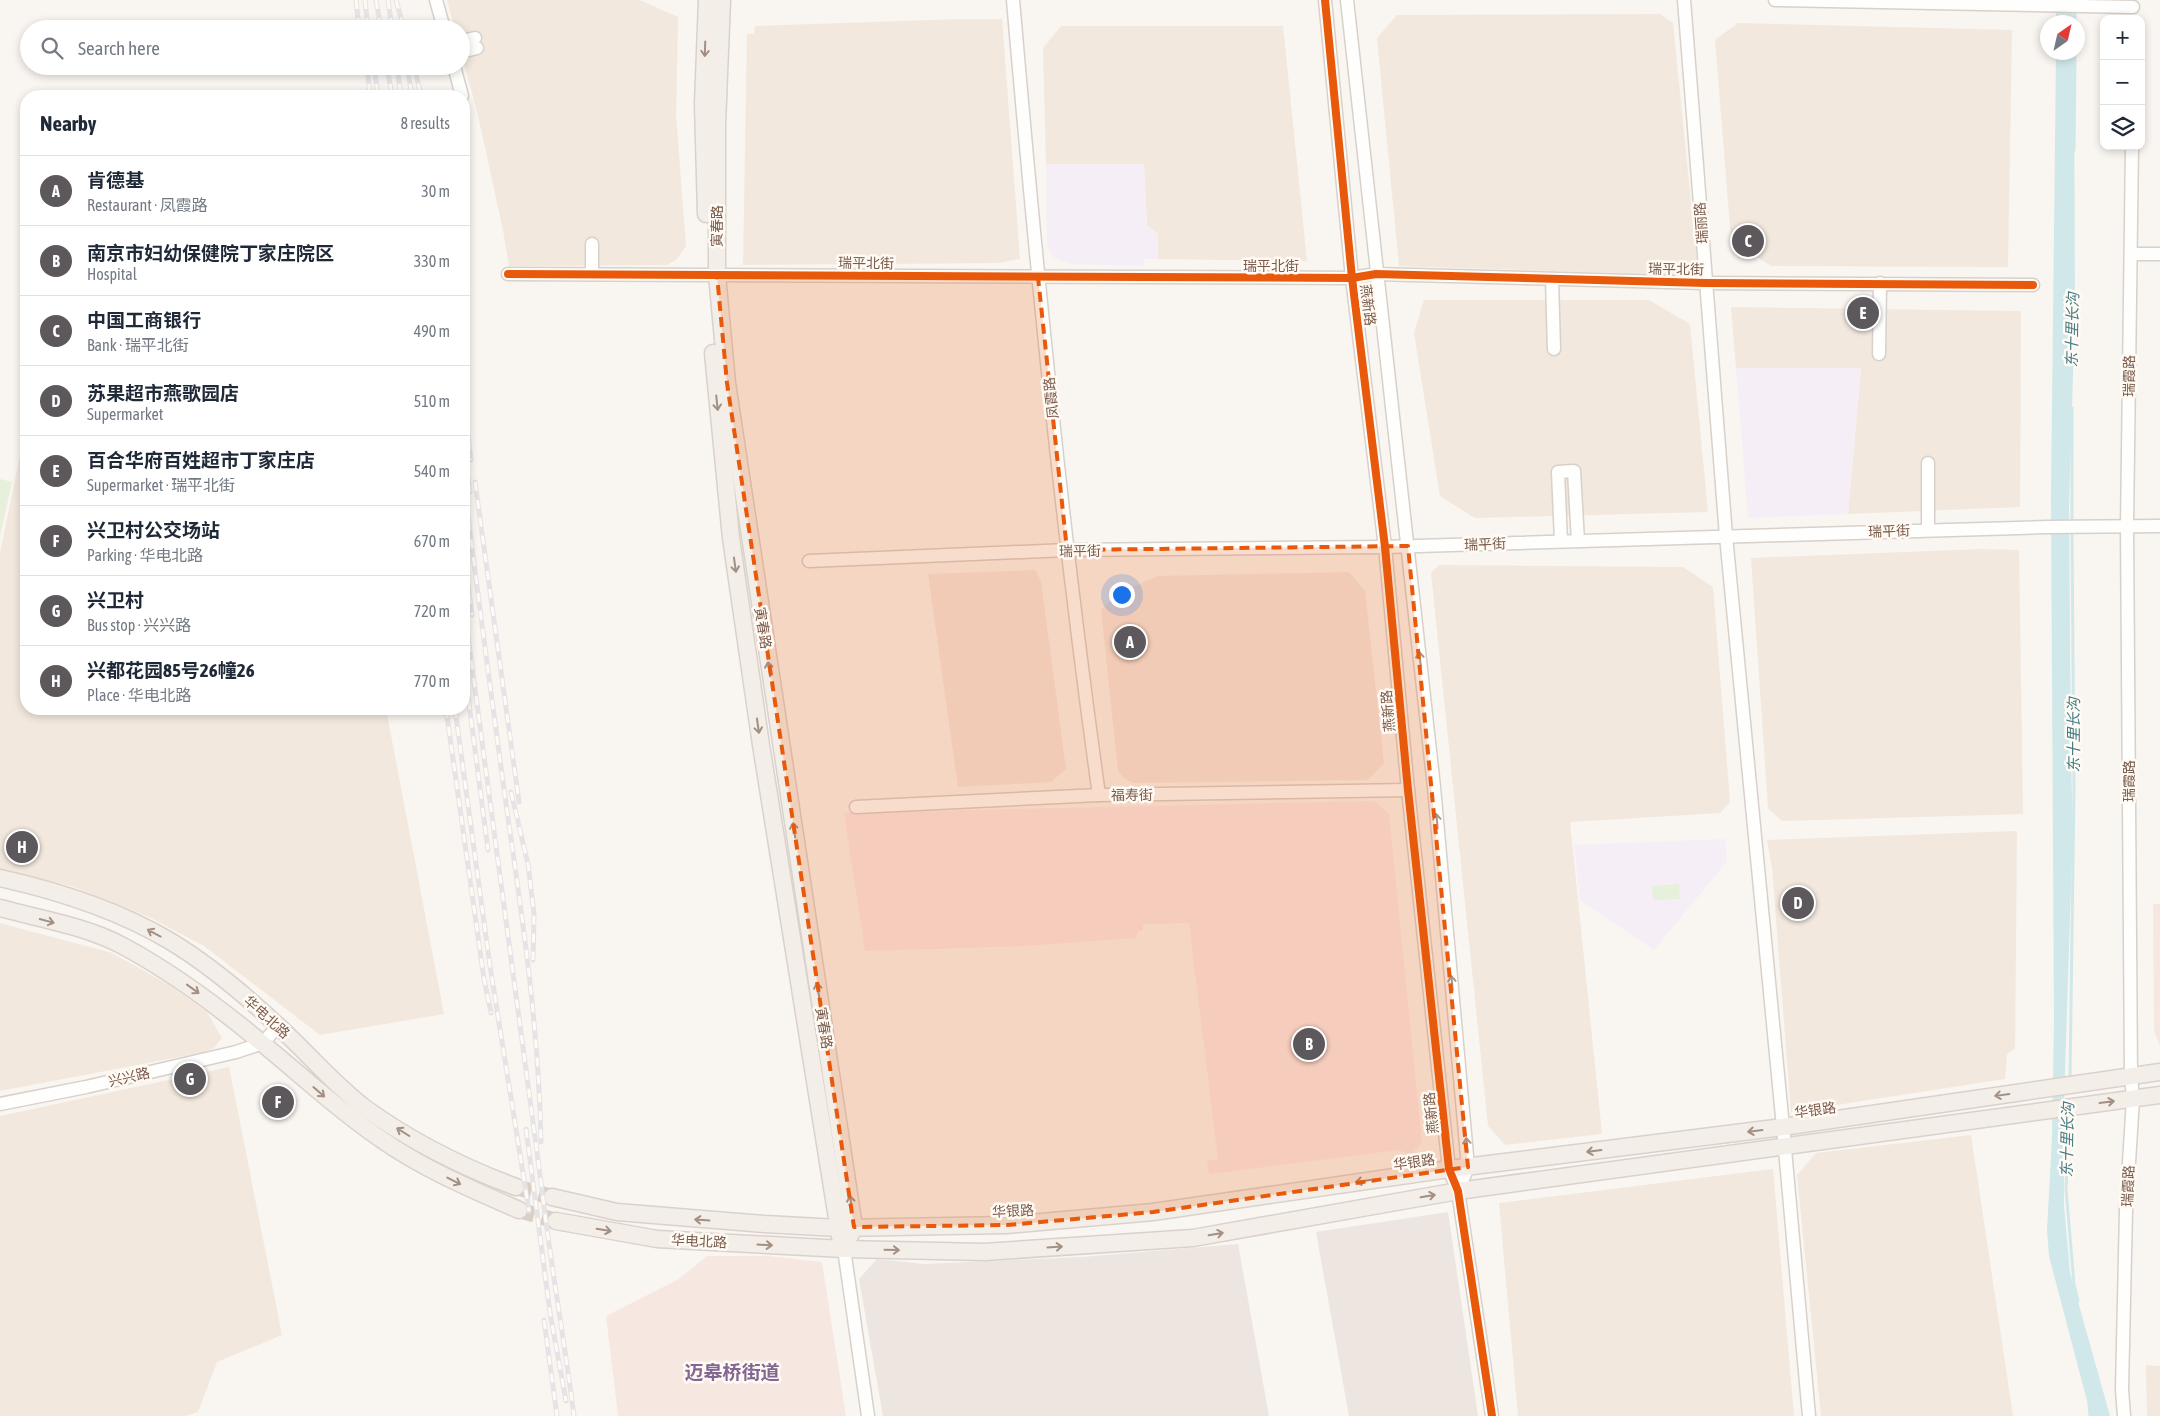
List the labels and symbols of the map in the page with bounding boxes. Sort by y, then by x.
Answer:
north arrow [2040,15,2085,60]
one-way arrow [700,40,709,56]
street label: 瑞丽路 [1692,201,1710,245]
street label: 寅春路 [709,205,725,247]
pin: C [1732,222,1764,260]
street label: 瑞平北街 [838,255,894,271]
street label: 瑞平北街 [1243,258,1299,274]
street label: 瑞平北街 [1648,261,1704,277]
street label: 燕新路 [1358,283,1378,327]
water label: 东十里长沟 [2063,290,2081,368]
pin: E [1847,294,1879,332]
street label: 瑞霞路 [2121,355,2137,397]
street label: 凤霞路 [1041,376,1061,420]
one-way arrow [712,395,722,411]
street label: 瑞平街 [1868,522,1910,540]
street label: 瑞平街 [1464,535,1506,553]
street label: 瑞平街 [1059,543,1101,559]
one-way arrow [730,556,740,572]
your location [1109,582,1135,608]
street label: 寅春路 [752,606,774,650]
pin: A [1114,623,1146,661]
one-way arrow [1415,652,1425,668]
one-way arrow [764,661,774,677]
street label: 燕新路 [1378,689,1398,733]
water label: 东十里长沟 [2065,696,2082,773]
one-way arrow [753,717,763,733]
street label: 瑞霞路 [2121,760,2137,802]
street label: 福寿街 [1111,787,1153,803]
one-way arrow [1432,813,1442,829]
one-way arrow [788,822,798,838]
pin: H [6,828,38,866]
pin: D [1782,884,1814,922]
one-way arrow [39,916,55,926]
one-way arrow [147,928,162,937]
one-way arrow [1447,975,1457,991]
one-way arrow [813,983,823,999]
one-way arrow [186,984,200,994]
street label: 华电北路 [241,992,293,1042]
street label: 寅春路 [813,1006,835,1050]
pin: B [1293,1025,1325,1063]
pin: G [174,1060,206,1098]
street label: 兴兴路 [107,1064,151,1090]
pin: F [262,1083,294,1121]
one-way arrow [313,1086,326,1097]
one-way arrow [1995,1090,2011,1100]
street label: 燕新路 [1421,1091,1441,1135]
one-way arrow [2099,1097,2115,1107]
street label: 华银路 [1793,1099,1837,1121]
water label: 东十里长沟 [2058,1100,2076,1178]
one-way arrow [1747,1126,1763,1136]
one-way arrow [396,1127,410,1138]
one-way arrow [1462,1137,1471,1153]
one-way arrow [1586,1146,1602,1156]
street label: 华银路 [1392,1151,1436,1173]
street label: 瑞霞路 [2119,1165,2137,1207]
one-way arrow [447,1176,462,1186]
one-way arrow [1356,1177,1372,1187]
one-way arrow [1420,1191,1436,1201]
one-way arrow [845,1195,855,1211]
street label: 华银路 [992,1202,1034,1220]
one-way arrow [694,1215,710,1224]
one-way arrow [595,1226,611,1236]
one-way arrow [1208,1228,1224,1238]
street label: 华电北路 [671,1232,727,1250]
one-way arrow [757,1240,773,1249]
one-way arrow [1046,1243,1062,1252]
one-way arrow [884,1245,900,1255]
district label: 迈皋桥街道 [684,1361,780,1383]

